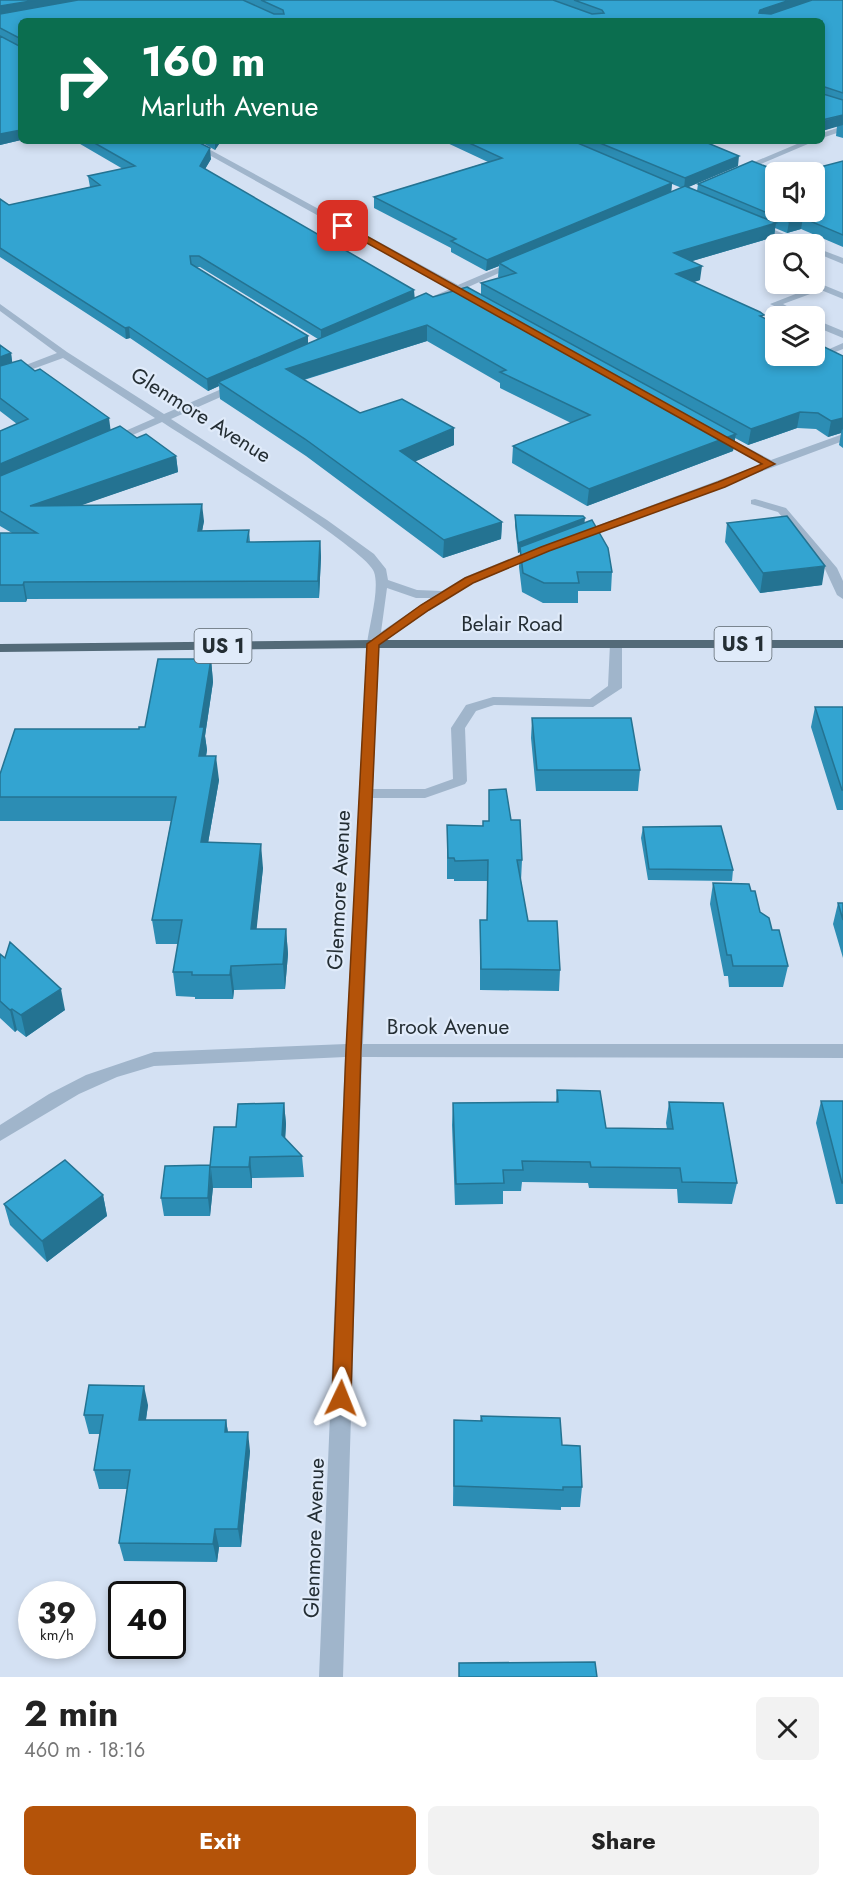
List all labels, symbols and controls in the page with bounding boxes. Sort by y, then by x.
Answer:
text: 160 m [141,31,265,92]
icon: right [42,42,120,120]
text: Marluth Avenue [141,87,318,126]
map controls [765,162,825,366]
button: sound [765,162,825,222]
pin [317,200,368,251]
icon: arrive [326,209,359,242]
button: search [765,234,825,294]
button: layers [765,306,825,366]
street label: Glenmore Avenue [125,360,277,470]
street label: Belair Road [461,609,563,639]
road number: US 1 [714,627,771,661]
road number: US 1 [194,629,252,663]
street label: Glenmore Avenue [320,809,358,971]
street label: Brook Avenue [387,1012,509,1042]
position arrow [309,1366,373,1430]
street label: Glenmore Avenue [296,1457,332,1619]
speed limit sign: 40 [108,1581,186,1659]
text: 39 [38,1591,76,1634]
text: km/h [40,1624,74,1646]
text: 2 min [24,1687,119,1739]
button: close [756,1697,819,1760]
text: 460 m · 18:16 [24,1736,145,1765]
button: Exit [24,1806,416,1875]
button: Share [428,1806,819,1875]

